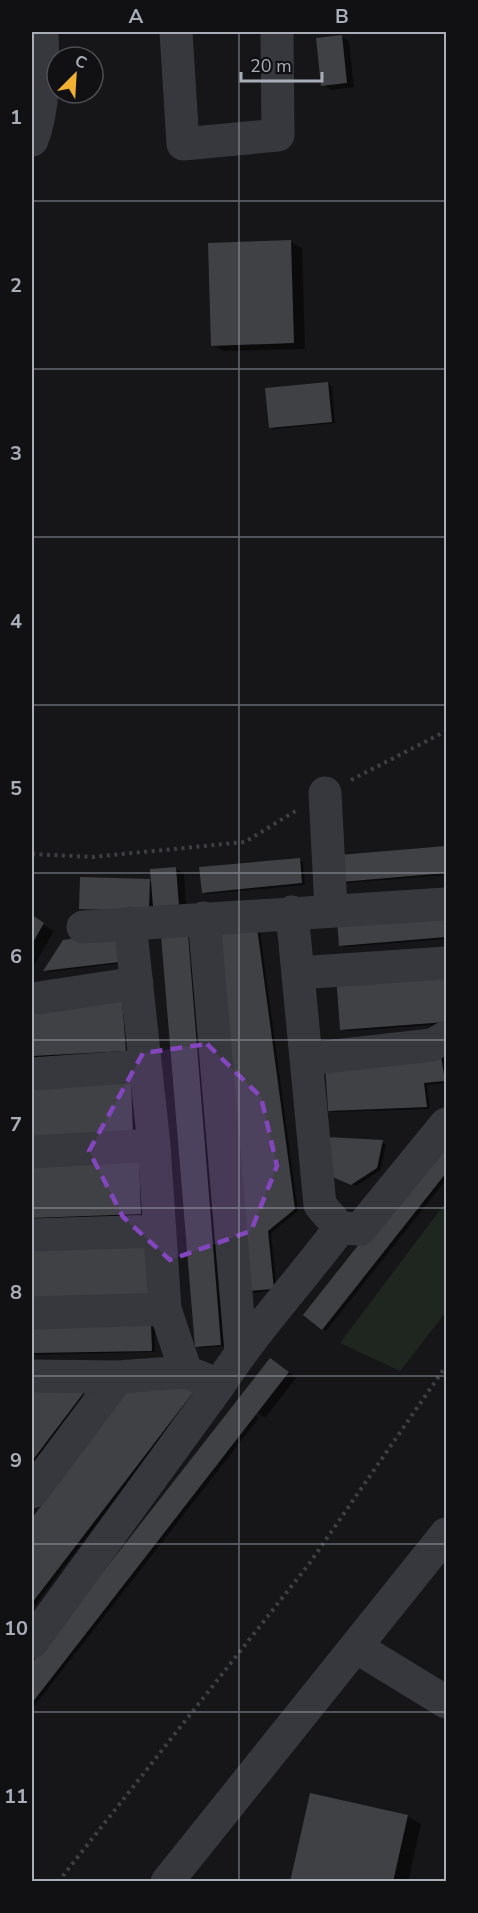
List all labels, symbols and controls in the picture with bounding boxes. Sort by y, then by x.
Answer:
text: A [129,3,144,30]
text: B [335,3,349,30]
north arrow [45,45,105,105]
scale bar [241,45,322,83]
text: С [71,50,90,75]
text: 20 m [250,54,292,78]
text: 1 [10,104,22,131]
text: 2 [10,272,22,299]
text: 3 [10,440,22,467]
text: 4 [10,608,22,635]
text: 5 [10,775,22,802]
text: 6 [10,943,22,970]
text: 7 [10,1111,22,1138]
text: 8 [10,1279,22,1306]
text: 9 [10,1447,22,1474]
text: 10 [4,1615,28,1642]
text: 11 [4,1783,28,1810]

